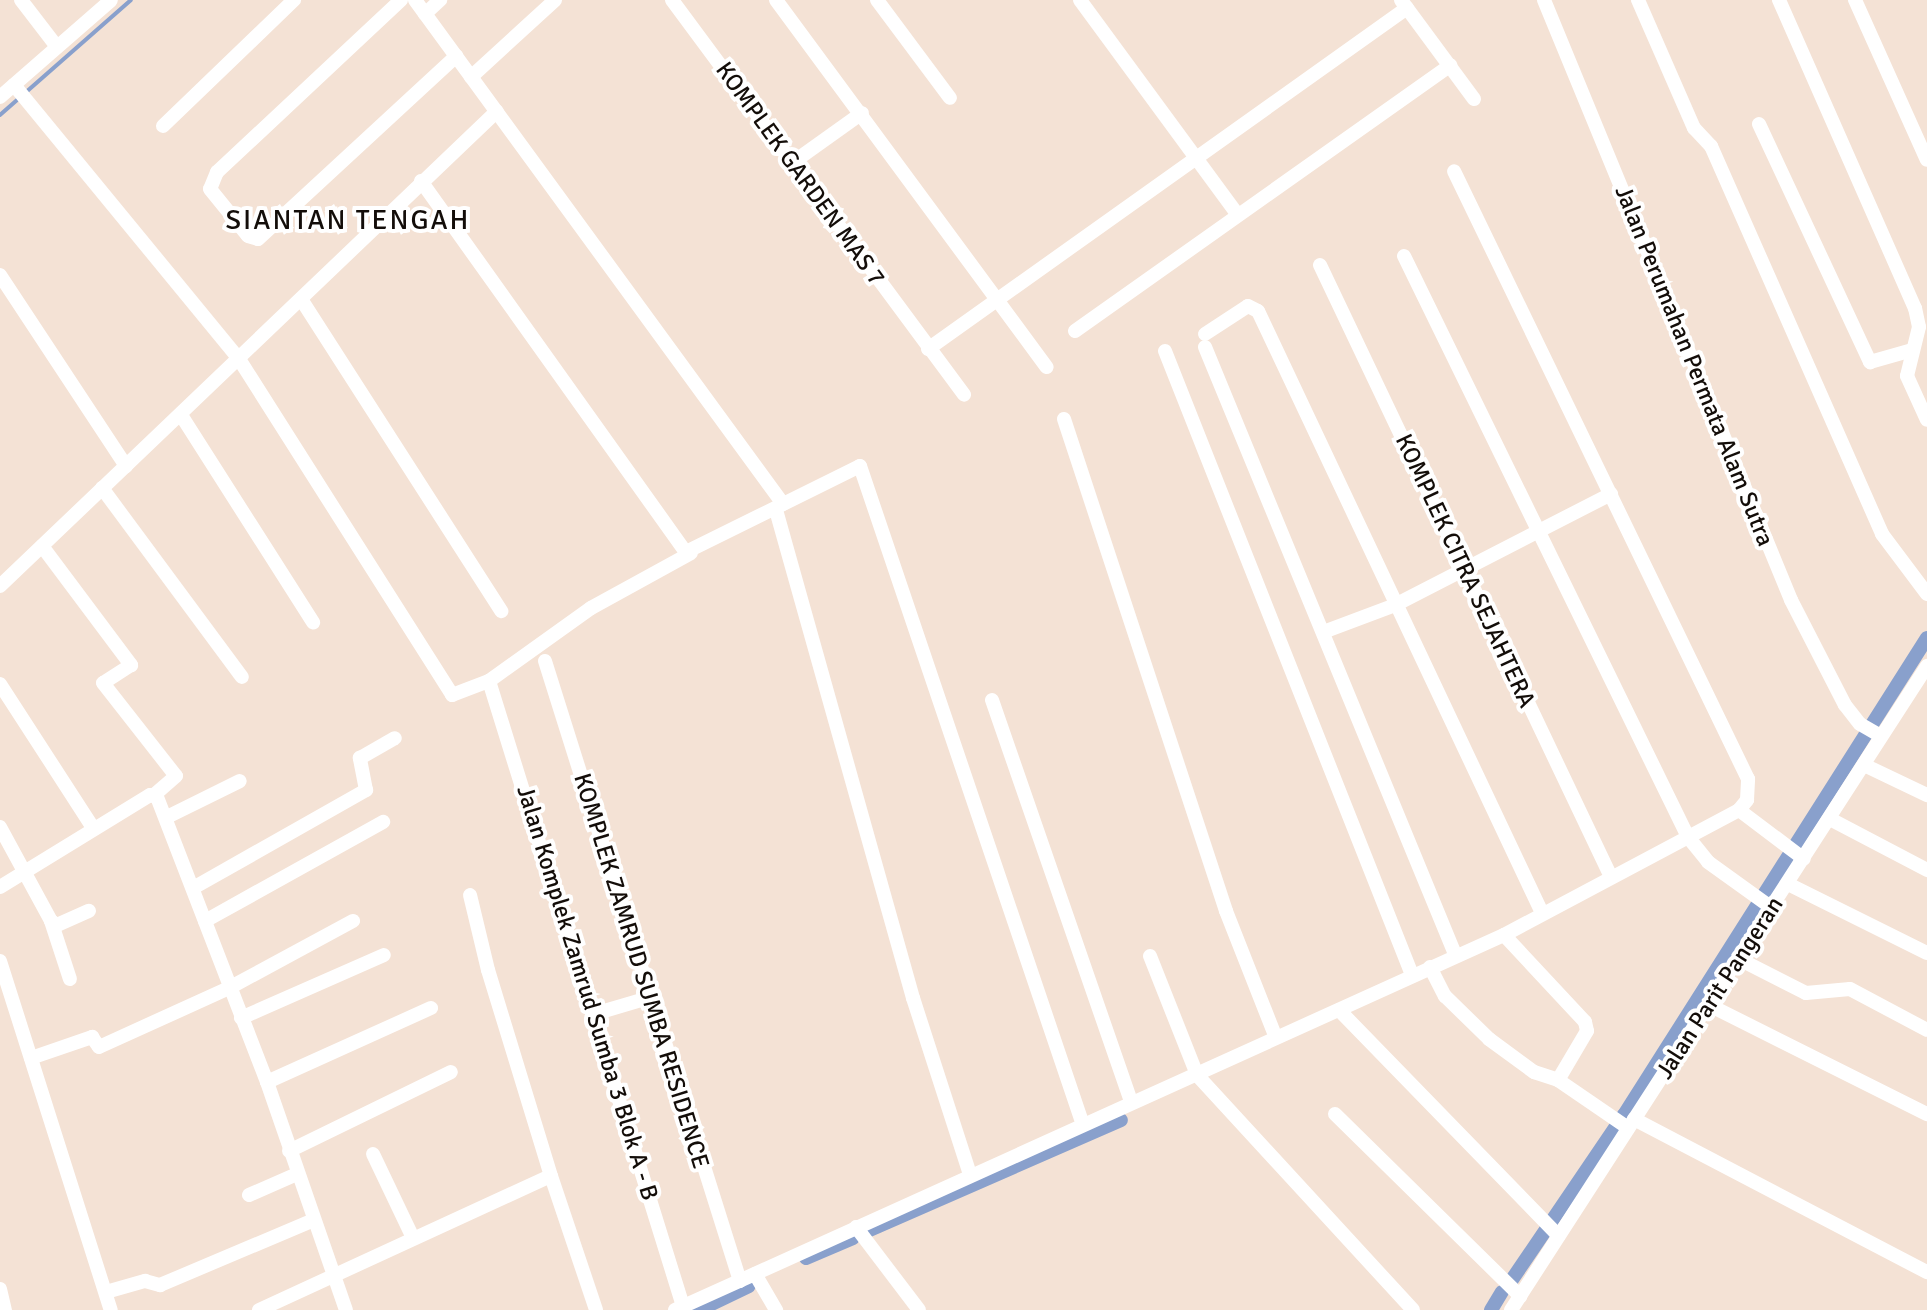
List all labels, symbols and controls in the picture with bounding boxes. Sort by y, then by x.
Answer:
street label: KOMPLEK GARDEN MAS 7 [709,57,891,291]
street label: Jalan Perumahan Permata Alam Sutra [1608,182,1780,550]
district label: SIANTAN TENGAH [226,203,470,237]
street label: KOMPLEK CITRA SEJAHTERA [1389,430,1541,712]
street label: KOMPLEK ZAMRUD SUMBA RESIDENCE [567,770,715,1172]
street label: Jalan Komplek Zamrud Sumba 3 Blok A - B [510,782,664,1204]
street label: Jalan Parit Pangeran [1650,891,1790,1085]

